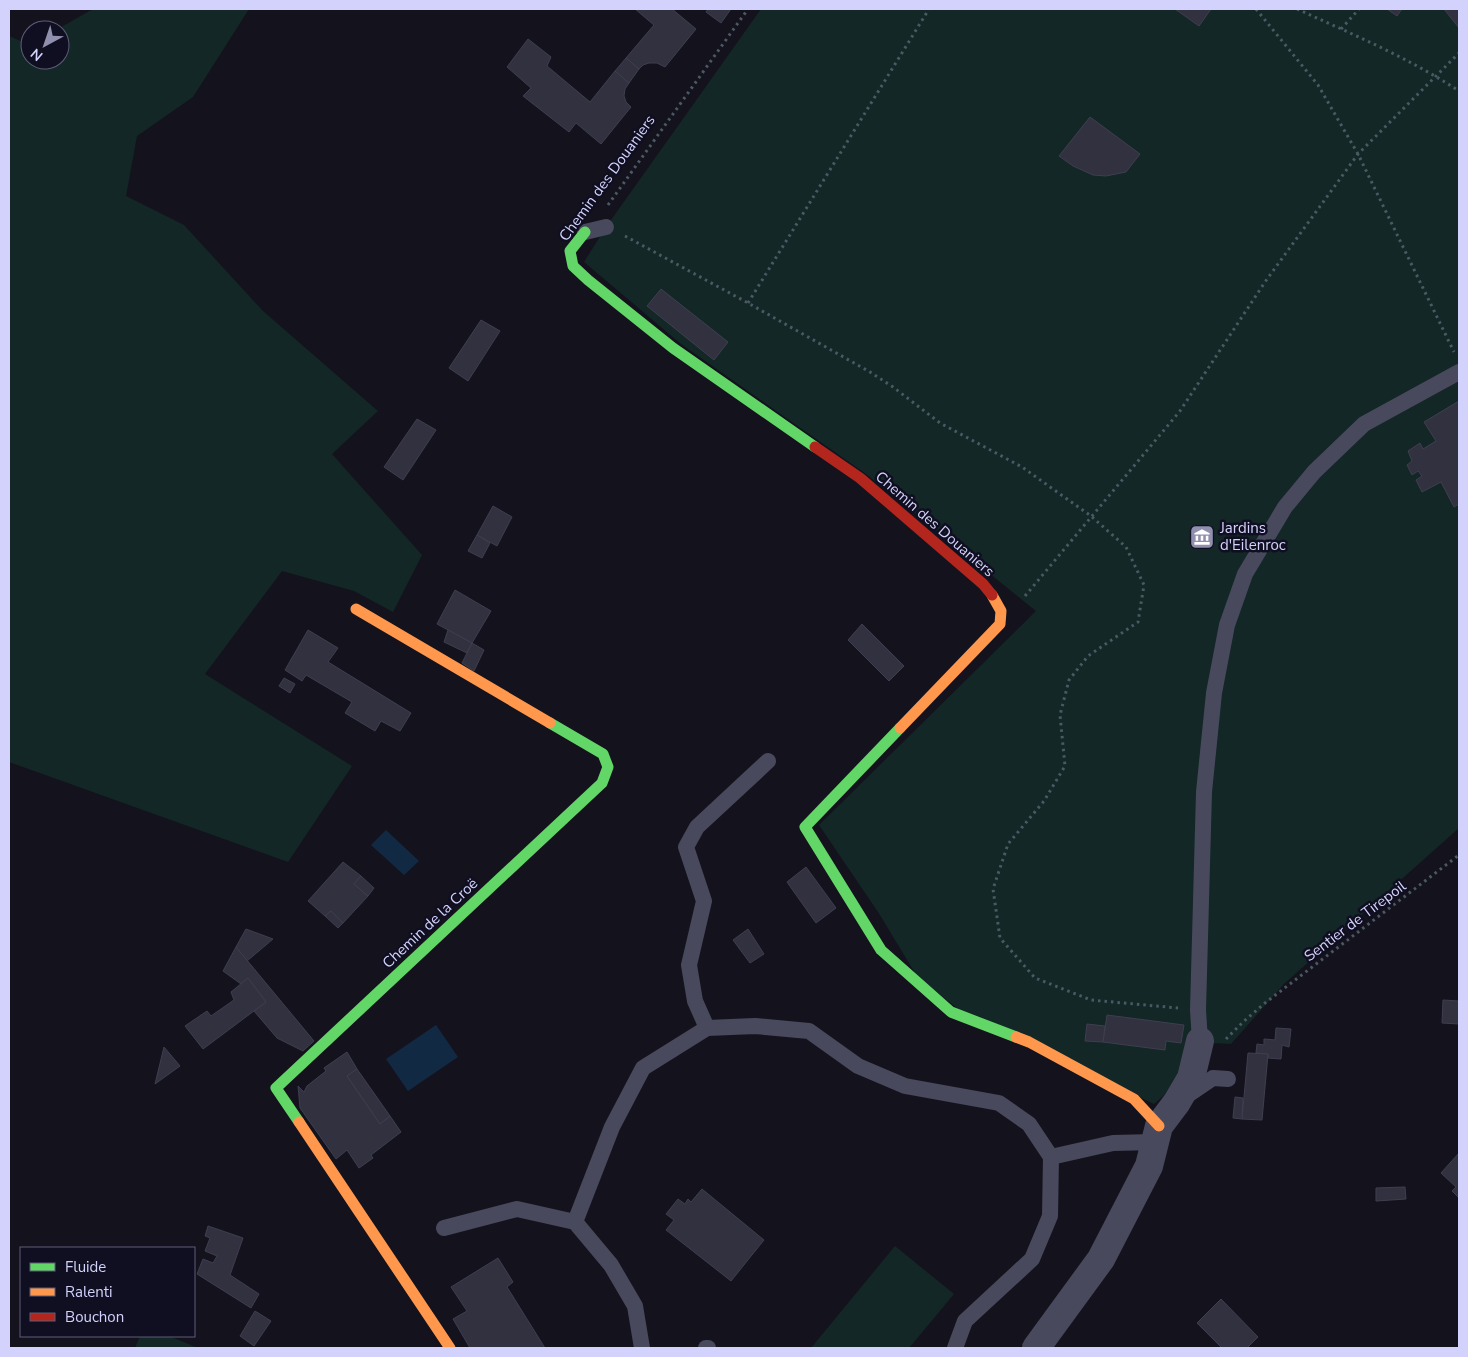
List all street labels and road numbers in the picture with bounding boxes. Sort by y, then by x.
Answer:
street label: Chemin des Douaniers [554,111,660,245]
street label: Chemin des Douaniers [871,467,999,581]
street label: Chemin de la Croë [378,873,482,973]
street label: Sentier de Tirepoil [1300,876,1411,966]

